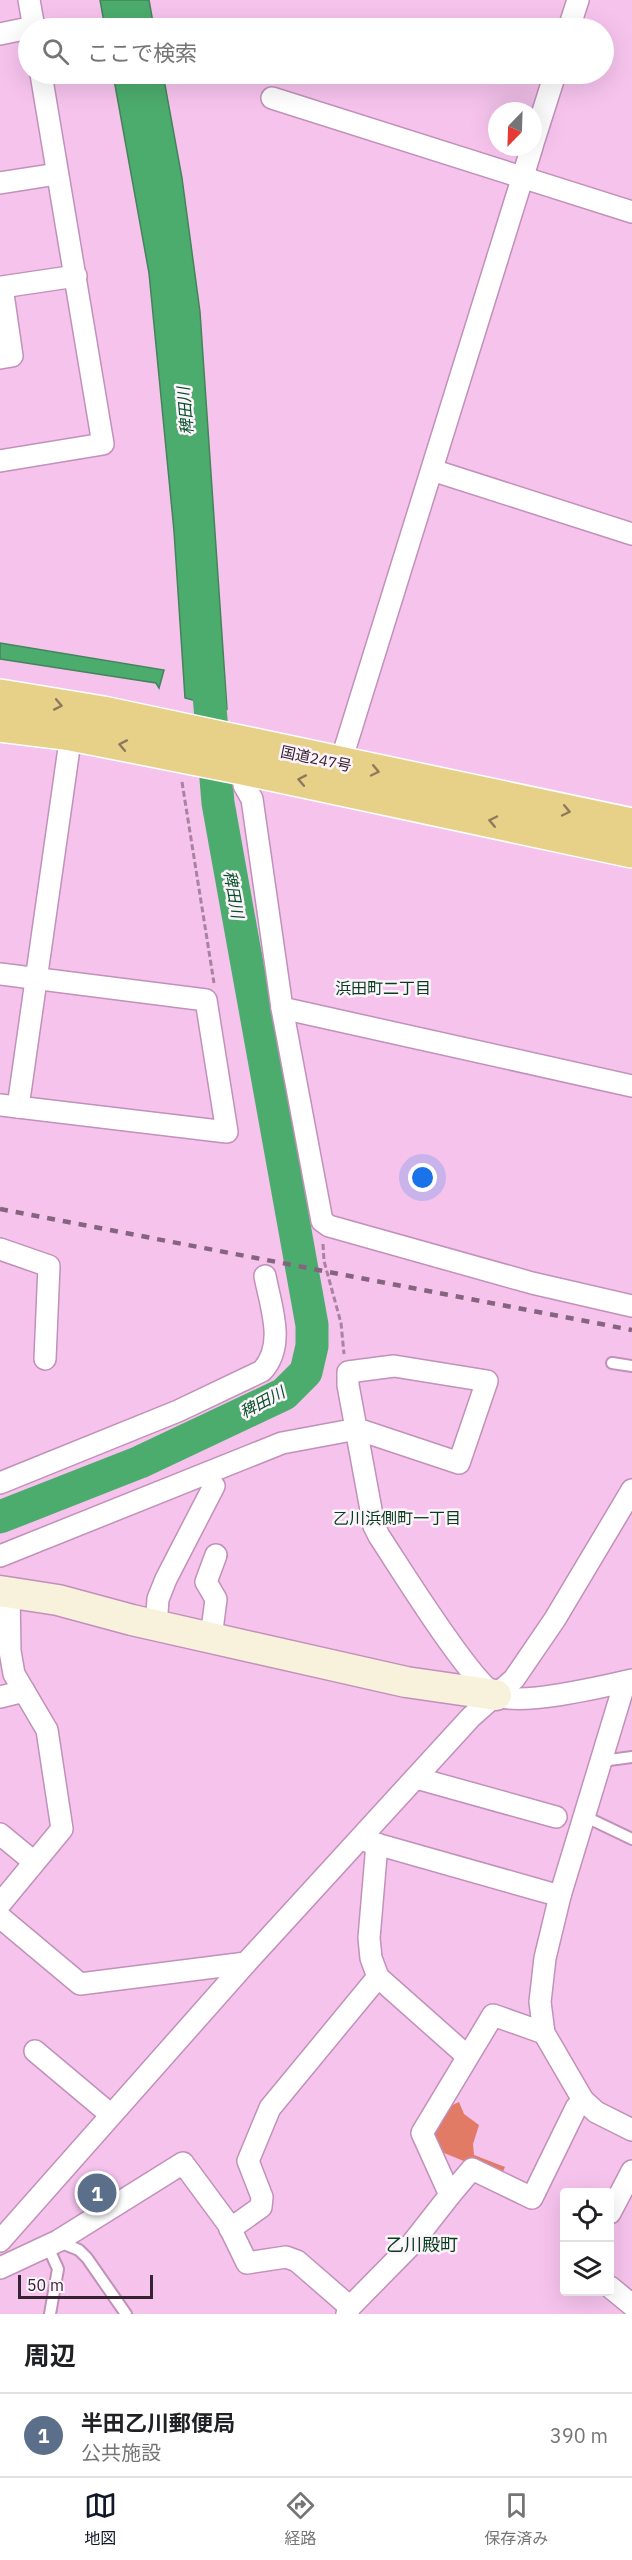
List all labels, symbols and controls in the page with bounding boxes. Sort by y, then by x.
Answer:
search box [18,18,614,84]
icon: search [39,35,72,68]
text: ここで検索 [87,38,197,67]
north arrow [488,102,542,156]
water label: 稗田川 [173,384,197,436]
one-way arrow [53,698,63,711]
one-way arrow [118,739,128,752]
street label: 国道247号 [279,742,353,775]
one-way arrow [369,764,379,777]
one-way arrow [297,774,307,787]
one-way arrow [560,804,570,817]
one-way arrow [488,815,498,828]
water label: 稗田川 [220,869,248,921]
district label: 浜田町二丁目 [335,978,431,998]
your location [408,1163,437,1192]
water label: 稗田川 [236,1381,290,1422]
district label: 乙川浜側町一丁目 [333,1508,461,1528]
pin: 1 [78,2170,116,2216]
map controls [560,2188,614,2296]
button: locate [560,2188,614,2242]
district label: 乙川殿町 [386,2233,458,2256]
button: layers [560,2242,614,2296]
scale bar [18,2272,153,2300]
text: 50 m [27,2275,64,2295]
text: 周辺 [24,2338,76,2372]
text: 半田乙川郵便局 [81,2408,235,2437]
text: 1 [38,2422,50,2449]
text: 390 m [550,2422,608,2449]
text: 公共施設 [81,2439,161,2466]
tab: 地図 [84,2489,117,2549]
tab: 経路 [284,2489,317,2549]
tab: 保存済み [484,2489,548,2549]

